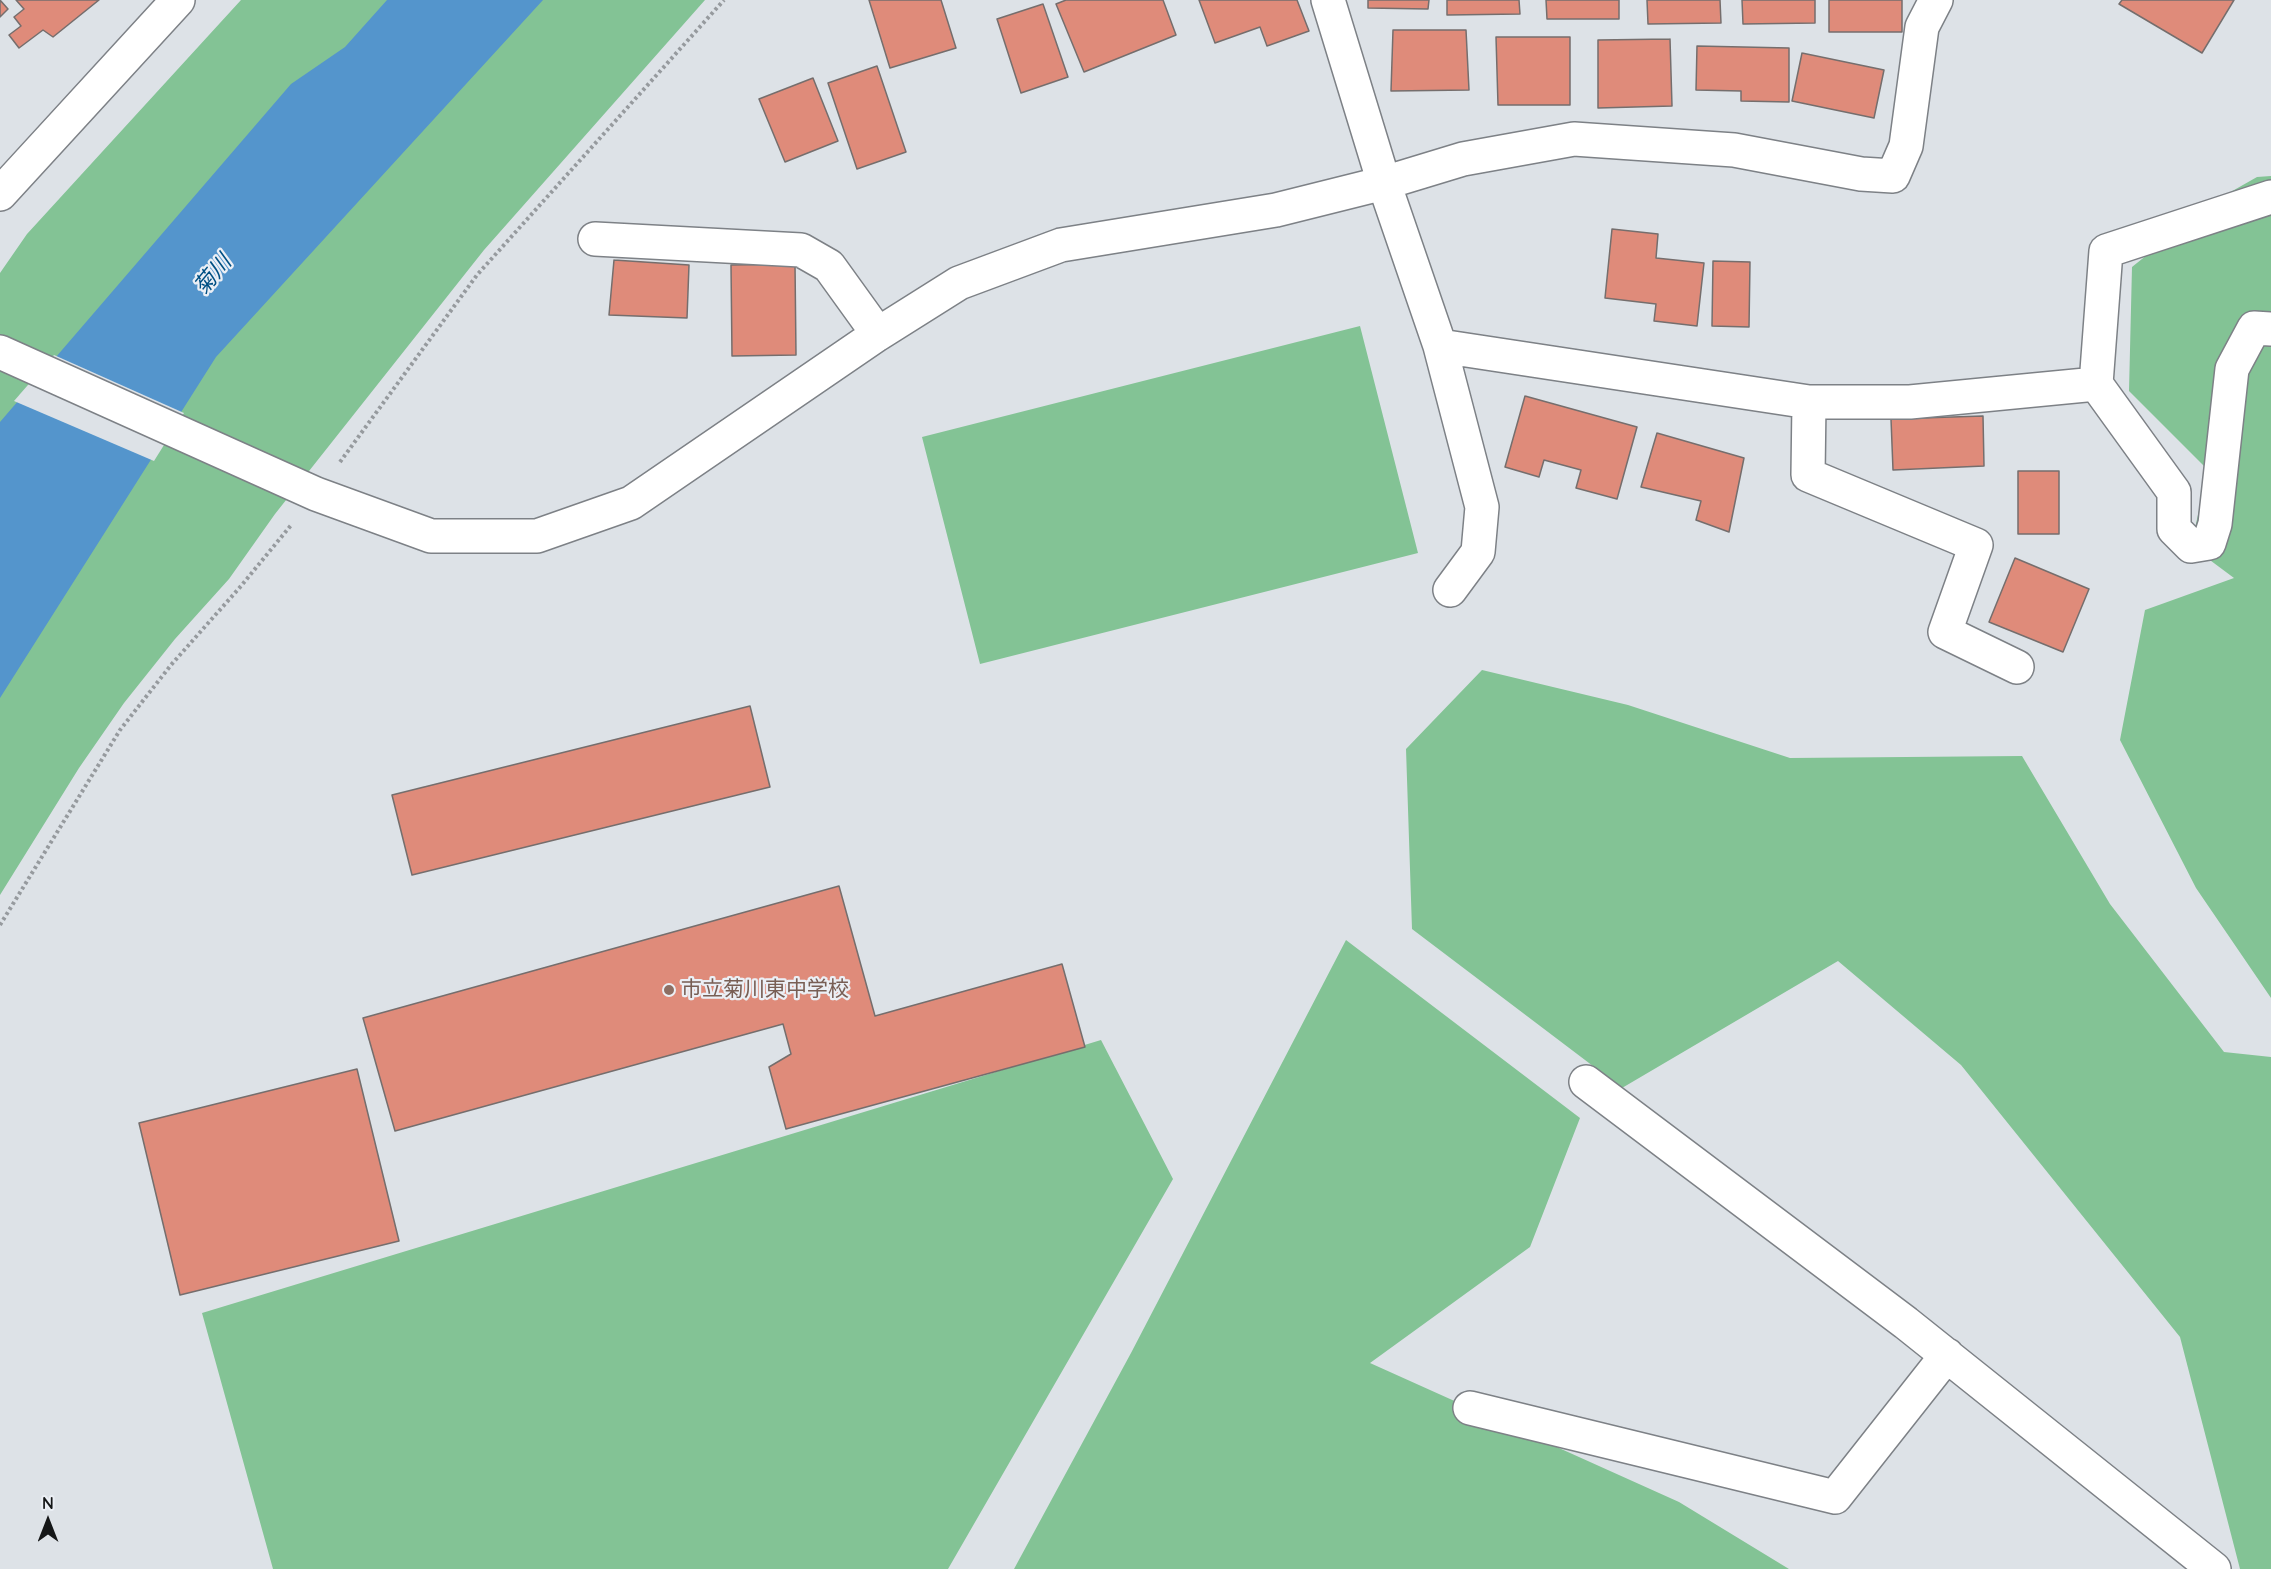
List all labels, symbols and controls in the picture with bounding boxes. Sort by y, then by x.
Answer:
water label: 菊川 [189,250,237,300]
place label: 市立菊川東中学校 [681,977,849,1003]
marker: 市立菊川東中学校 [662,983,676,997]
north arrow [18,1491,78,1551]
text: N [42,1493,54,1513]

